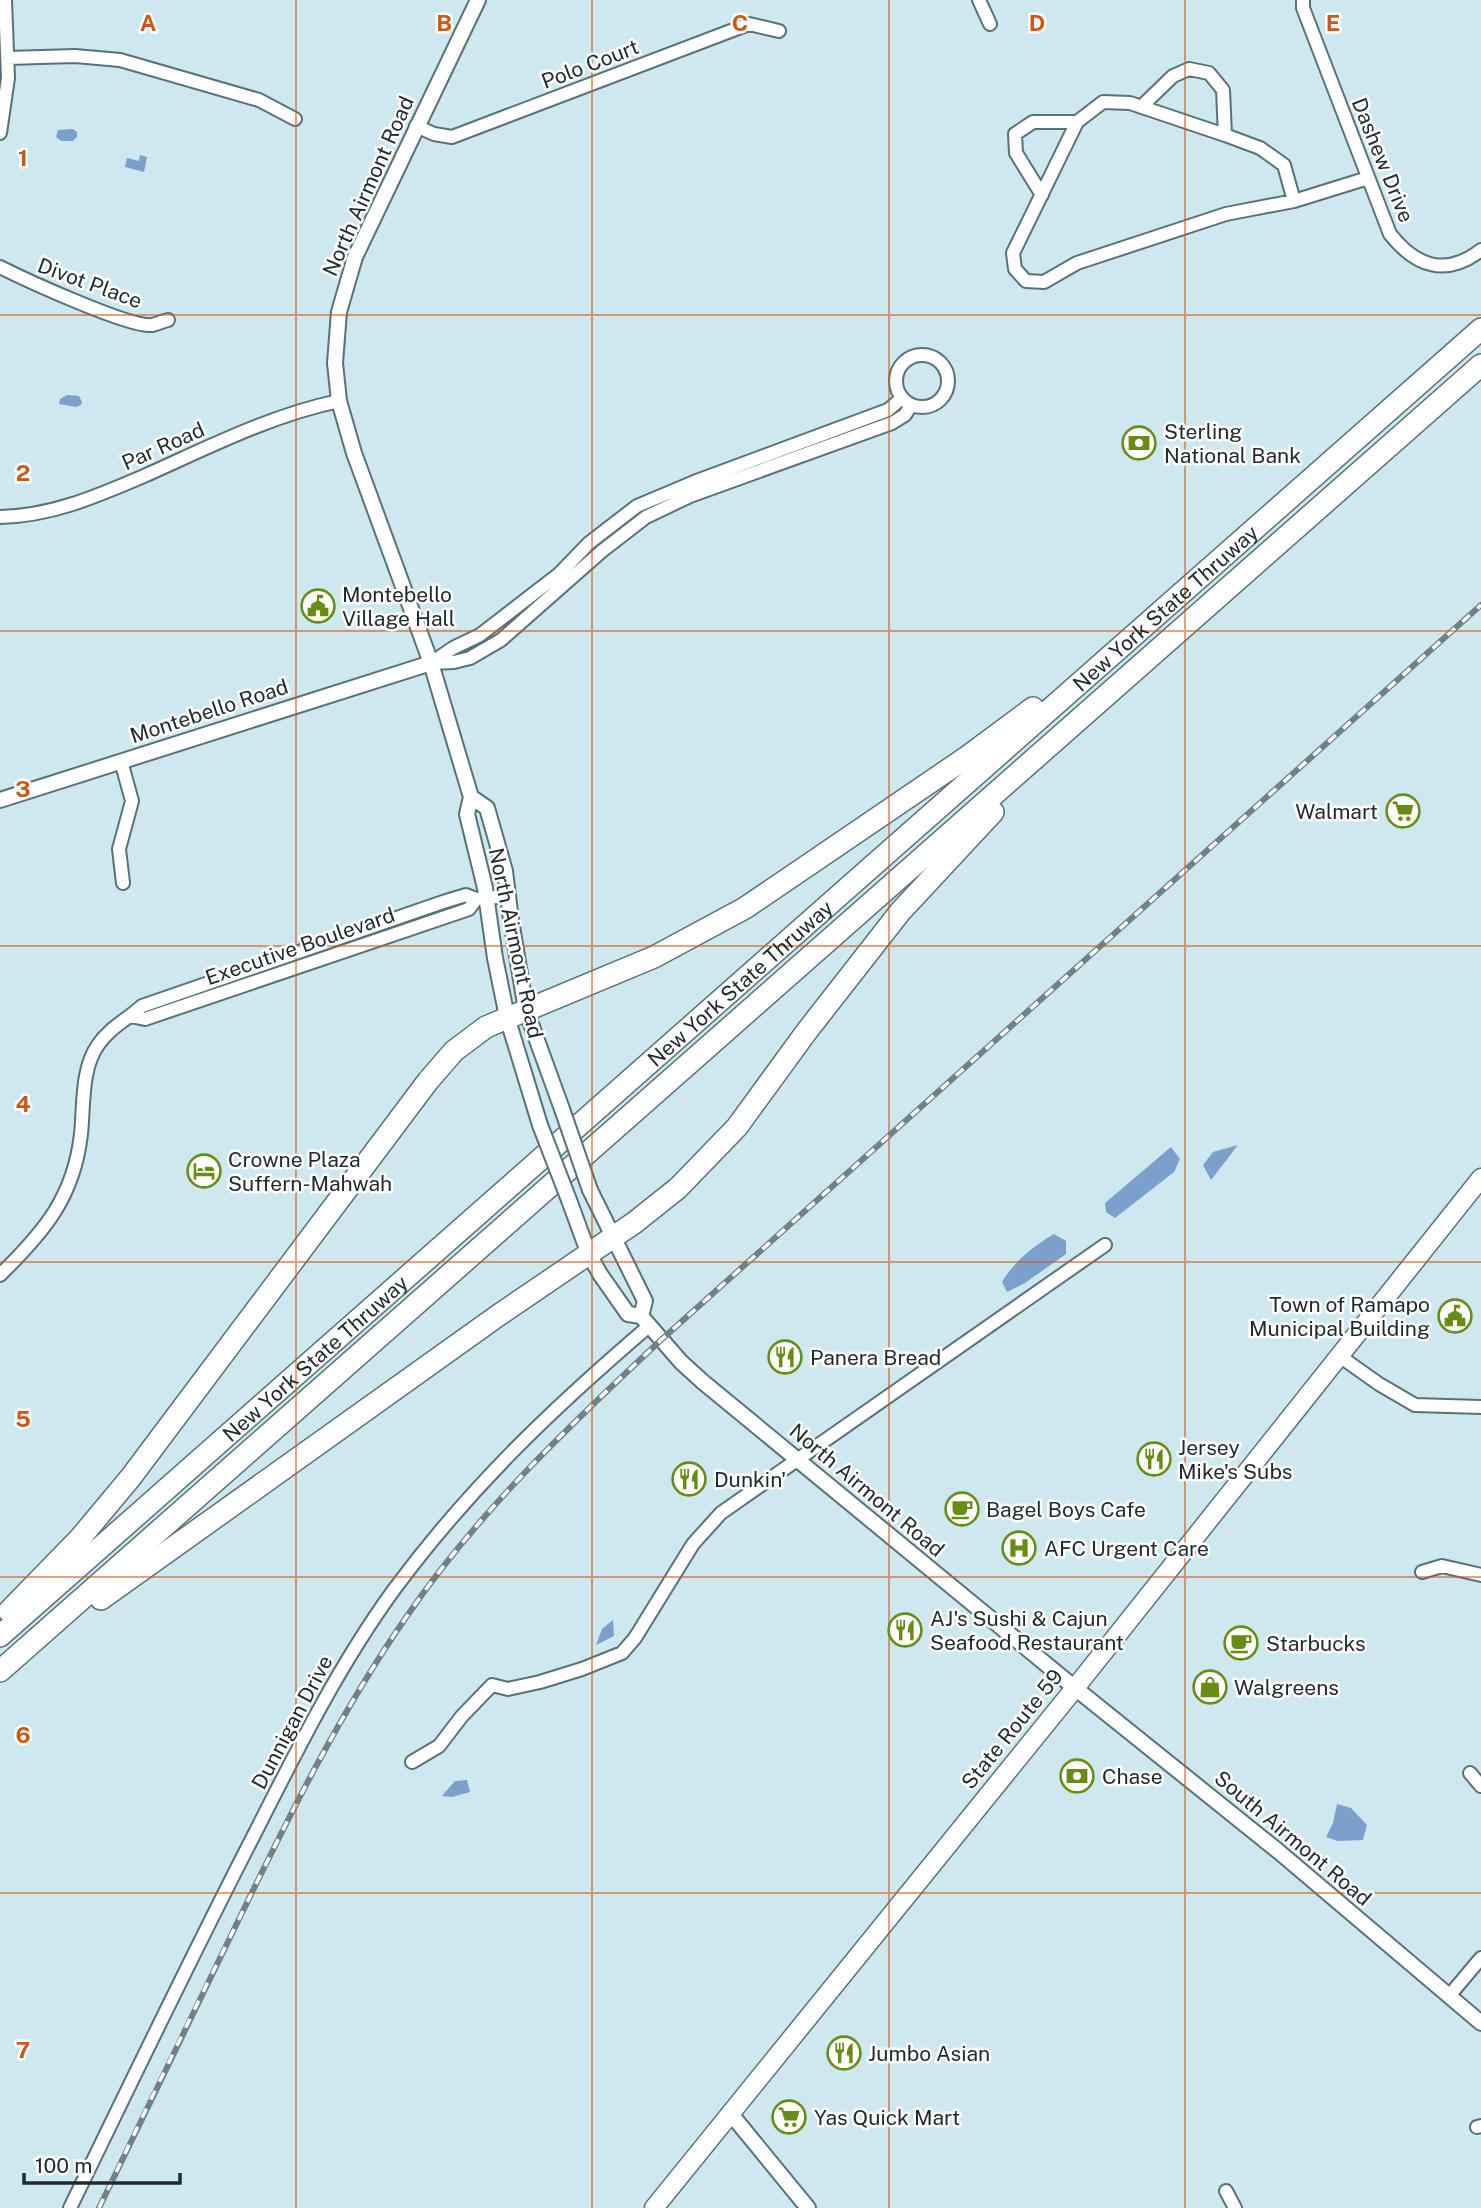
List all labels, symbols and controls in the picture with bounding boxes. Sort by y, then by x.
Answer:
text: A [140,9,157,36]
text: B [436,9,452,36]
text: C [732,9,748,36]
text: D [1029,9,1045,36]
text: E [1326,9,1340,36]
street label: Polo Court [538,34,642,94]
street label: North Airmont Road [317,92,419,280]
street label: Dashew Drive [1347,94,1419,226]
text: 1 [18,144,28,171]
street label: Divot Place [34,253,146,313]
street label: Par Road [118,417,208,475]
place label: Sterling National Bank [1164,419,1301,468]
bank icon: Sterling National Bank [1120,424,1158,462]
text: 2 [16,459,30,486]
street label: New York State Thruway [1067,519,1263,696]
place label: Montebello Village Hall [342,582,455,631]
public building icon: Montebello Village Hall [299,587,337,625]
street label: Montebello Road [127,674,291,748]
text: 3 [15,775,31,802]
supermarket icon: Walmart [1384,792,1422,830]
place label: Walmart [1295,799,1378,824]
street label: North Airmont Road [484,846,548,1040]
street label: New York State Thruway [642,895,838,1071]
street label: Executive Boulevard [202,902,398,990]
text: 4 [15,1090,31,1117]
place label: Crowne Plaza Suffern-Mahwah [228,1147,392,1196]
hotel icon: Crowne Plaza Suffern-Mahwah [185,1152,223,1190]
street label: New York State Thruway [217,1270,413,1446]
place label: Town of Ramapo Municipal Building [1249,1292,1430,1341]
public building icon: Town of Ramapo Municipal Building [1436,1297,1474,1335]
restaurant icon: Panera Bread [766,1338,804,1376]
place label: Panera Bread [810,1345,941,1370]
text: 5 [15,1405,31,1432]
street label: North Airmont Road [785,1418,949,1562]
place label: Jersey Mike's Subs [1178,1435,1292,1484]
restaurant icon: Jersey Mike's Subs [1135,1440,1173,1478]
restaurant icon: Dunkin' [670,1460,708,1498]
place label: Dunkin' [714,1467,786,1492]
cafe icon: Bagel Boys Cafe [943,1490,981,1528]
place label: Bagel Boys Cafe [986,1497,1146,1522]
hospital icon: AFC Urgent Care [1000,1529,1038,1567]
place label: AFC Urgent Care [1044,1536,1209,1561]
place label: AJ's Sushi & Cajun Seafood Restaurant [930,1606,1124,1655]
restaurant icon: AJ's Sushi & Cajun Seafood Restaurant [886,1611,924,1649]
cafe icon: Starbucks [1222,1624,1260,1662]
place label: Starbucks [1266,1631,1366,1656]
street label: Dunnigan Drive [246,1651,338,1793]
street label: State Route 59 [956,1664,1068,1794]
shop icon: Walgreens [1191,1668,1229,1706]
place label: Walgreens [1234,1675,1339,1700]
text: 6 [15,1721,31,1748]
bank icon: Chase [1058,1757,1096,1795]
place label: Chase [1102,1764,1163,1789]
street label: South Airmont Road [1210,1765,1376,1911]
restaurant icon: Jumbo Asian [825,2034,863,2072]
text: 7 [16,2036,30,2063]
place label: Jumbo Asian [868,2041,990,2066]
supermarket icon: Yas Quick Mart [770,2098,808,2136]
place label: Yas Quick Mart [814,2105,960,2130]
scale bar [24,2142,180,2186]
text: 100 m [35,2153,92,2178]

